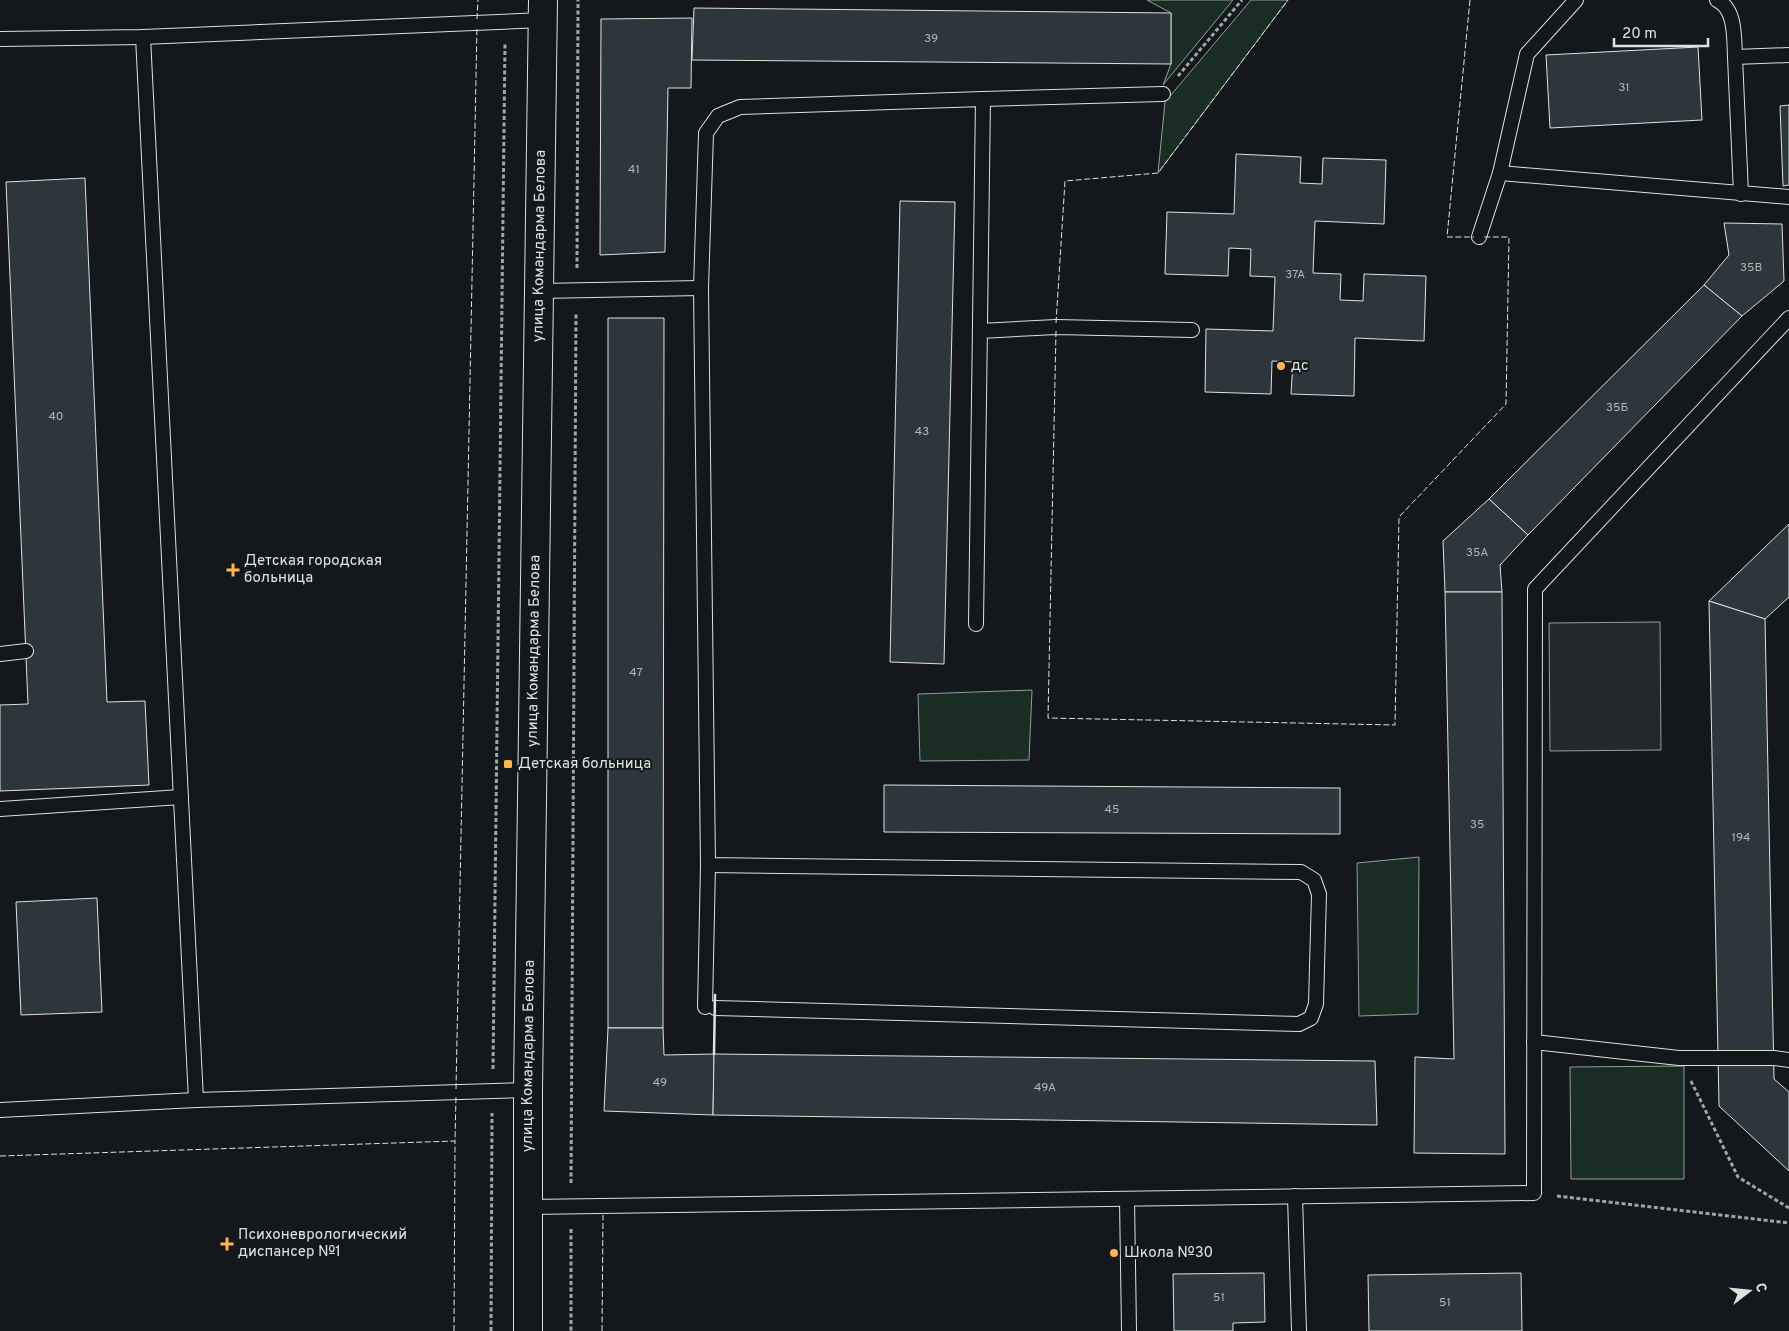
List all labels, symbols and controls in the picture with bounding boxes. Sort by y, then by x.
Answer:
scale bar [1614,15,1708,47]
text: 20 m [1622,25,1657,44]
house number: 39 [924,31,938,47]
house number: 31 [1618,80,1630,96]
street label: улица Командарма Белова [529,150,550,342]
house number: 41 [628,162,640,178]
house number: 35В [1740,260,1762,276]
house number: 37А [1285,267,1305,283]
place label: дс [1291,357,1308,376]
marker: дс [1275,360,1287,372]
house number: 35Б [1606,400,1628,416]
house number: 40 [48,409,64,425]
house number: 43 [915,424,929,440]
house number: 35А [1466,545,1488,561]
place label: Детская городская больница [244,552,382,588]
street label: улица Командарма Белова [523,555,545,747]
marker: Детская городская больница [226,563,240,577]
house number: 47 [629,665,643,681]
place label: Детская больница [518,755,651,774]
marker: Детская больница [502,758,514,770]
house number: 45 [1105,802,1119,818]
house number: 35 [1470,817,1484,833]
house number: 194 [1731,830,1751,846]
street label: улица Командарма Белова [519,960,539,1152]
house number: 49 [653,1075,667,1091]
house number: 49А [1034,1080,1056,1096]
place label: Психоневрологический диспансер №1 [238,1226,407,1262]
marker: Психоневрологический диспансер №1 [220,1237,234,1251]
place label: Школа №30 [1124,1244,1213,1263]
marker: Школа №30 [1108,1247,1120,1259]
north arrow [1724,1266,1774,1316]
text: С [1751,1281,1769,1295]
house number: 51 [1213,1290,1225,1306]
house number: 51 [1439,1295,1451,1311]

